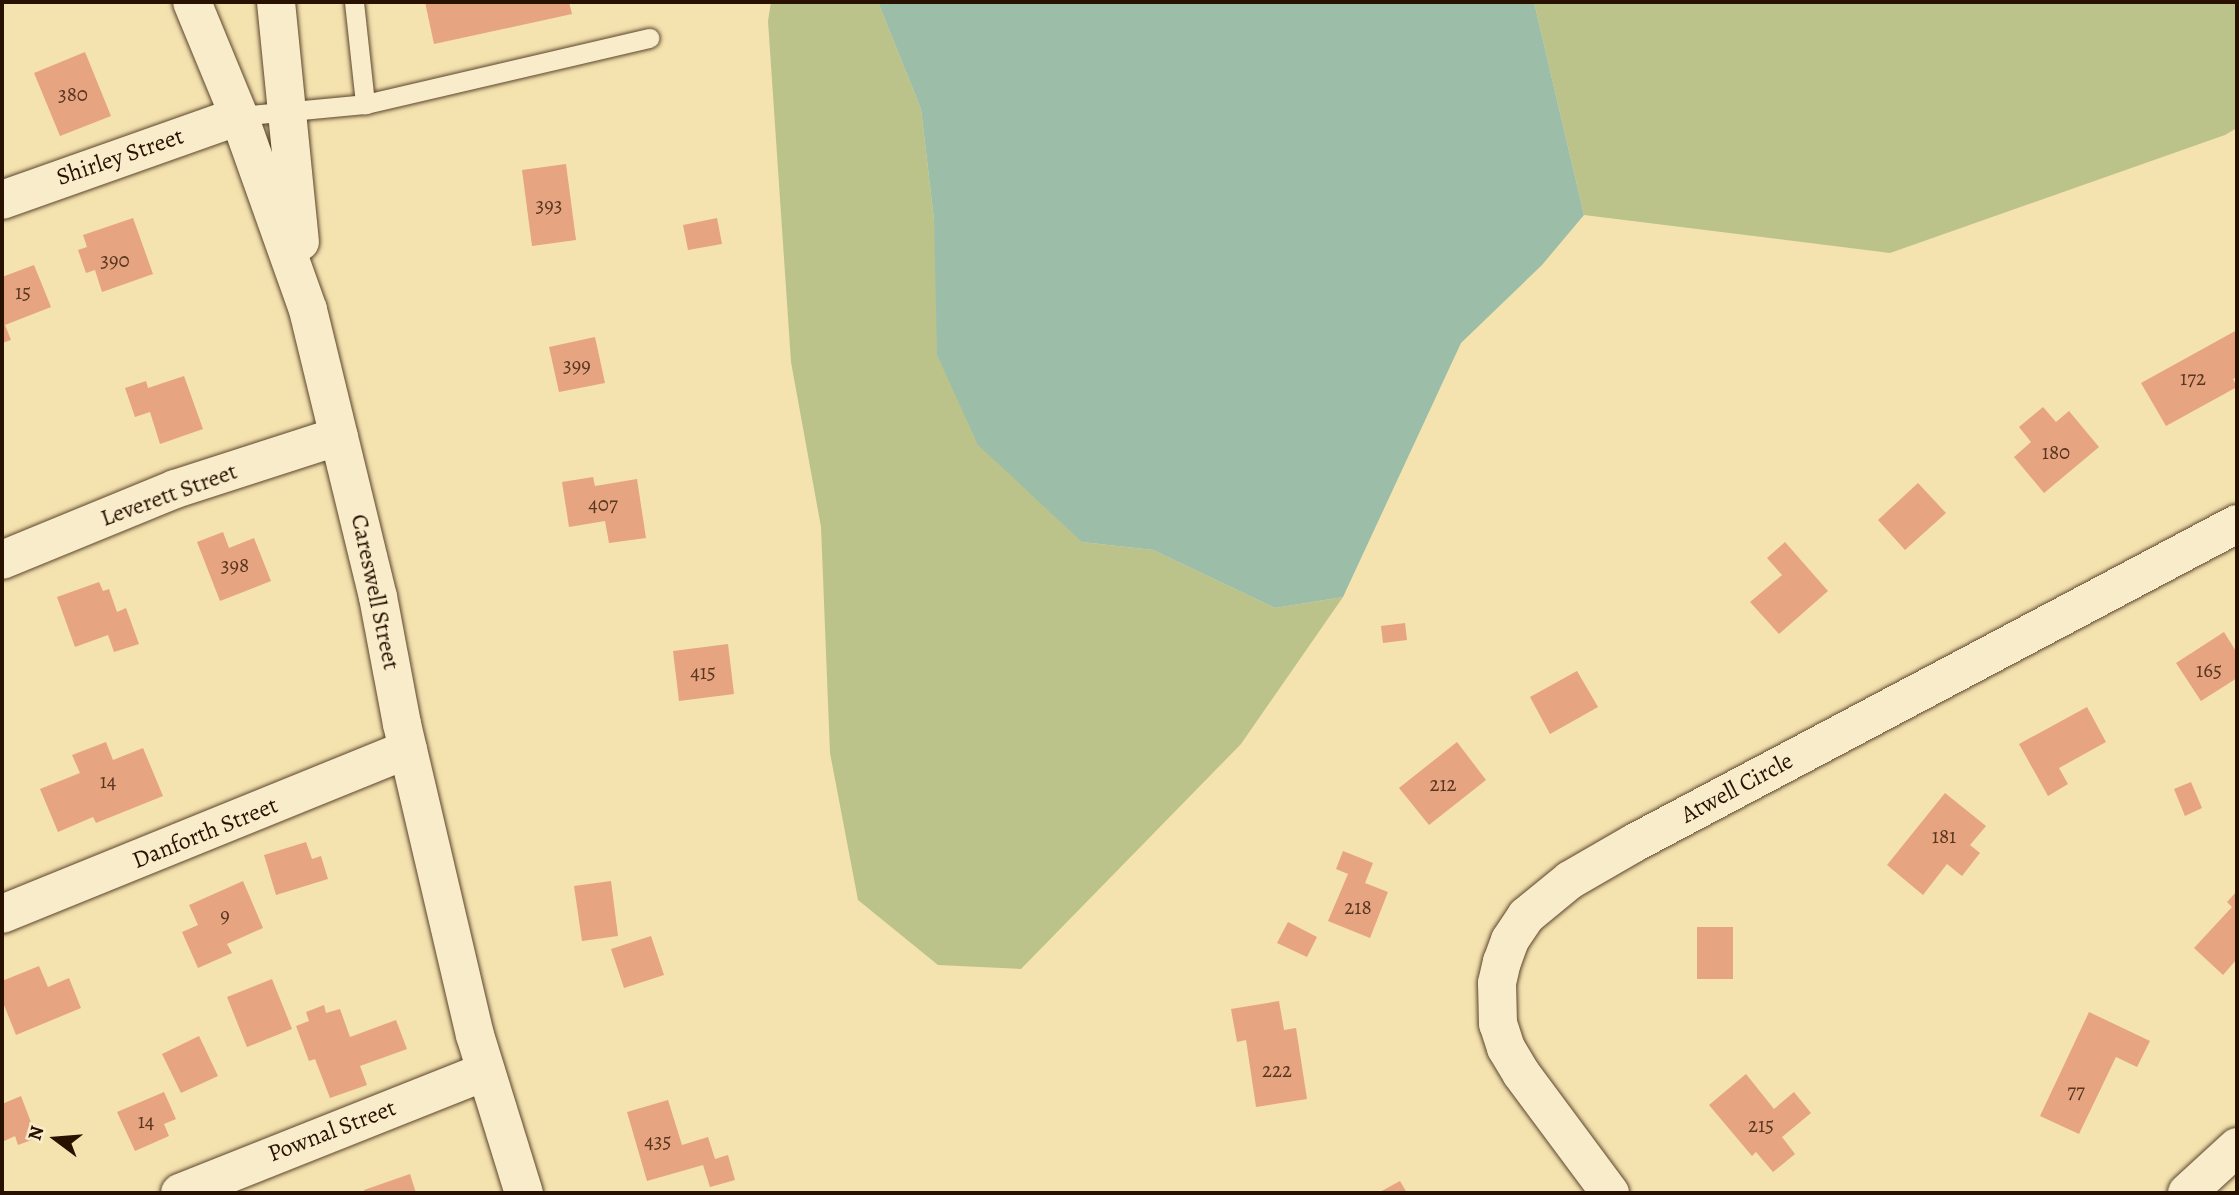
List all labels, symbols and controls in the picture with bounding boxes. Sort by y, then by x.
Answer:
house number: 380 [58,81,88,107]
street label: Shirley Street [53,122,187,192]
house number: 393 [535,192,563,218]
house number: 390 [100,247,130,273]
house number: 15 [15,279,31,305]
house number: 399 [563,352,591,378]
house number: 172 [2180,365,2206,391]
house number: 180 [2042,439,2070,465]
street label: Leverett Street [97,457,241,533]
house number: 407 [588,491,618,517]
street label: Careswell Street [344,512,406,672]
house number: 398 [221,552,249,578]
house number: 165 [2196,657,2222,683]
house number: 415 [690,659,716,685]
street label: Atwell Circle [1676,746,1798,830]
house number: 14 [100,768,116,794]
house number: 212 [1429,771,1457,797]
street label: Danforth Street [128,791,282,875]
house number: 181 [1932,823,1956,849]
house number: 218 [1344,894,1372,920]
house number: 9 [220,902,230,928]
house number: 222 [1262,1057,1292,1083]
house number: 77 [2067,1078,2085,1104]
street label: Pownal Street [264,1093,400,1169]
north arrow [21,1104,91,1174]
house number: 14 [138,1108,154,1134]
house number: 215 [1748,1112,1774,1138]
text: N [21,1123,50,1143]
house number: 435 [644,1128,672,1154]

